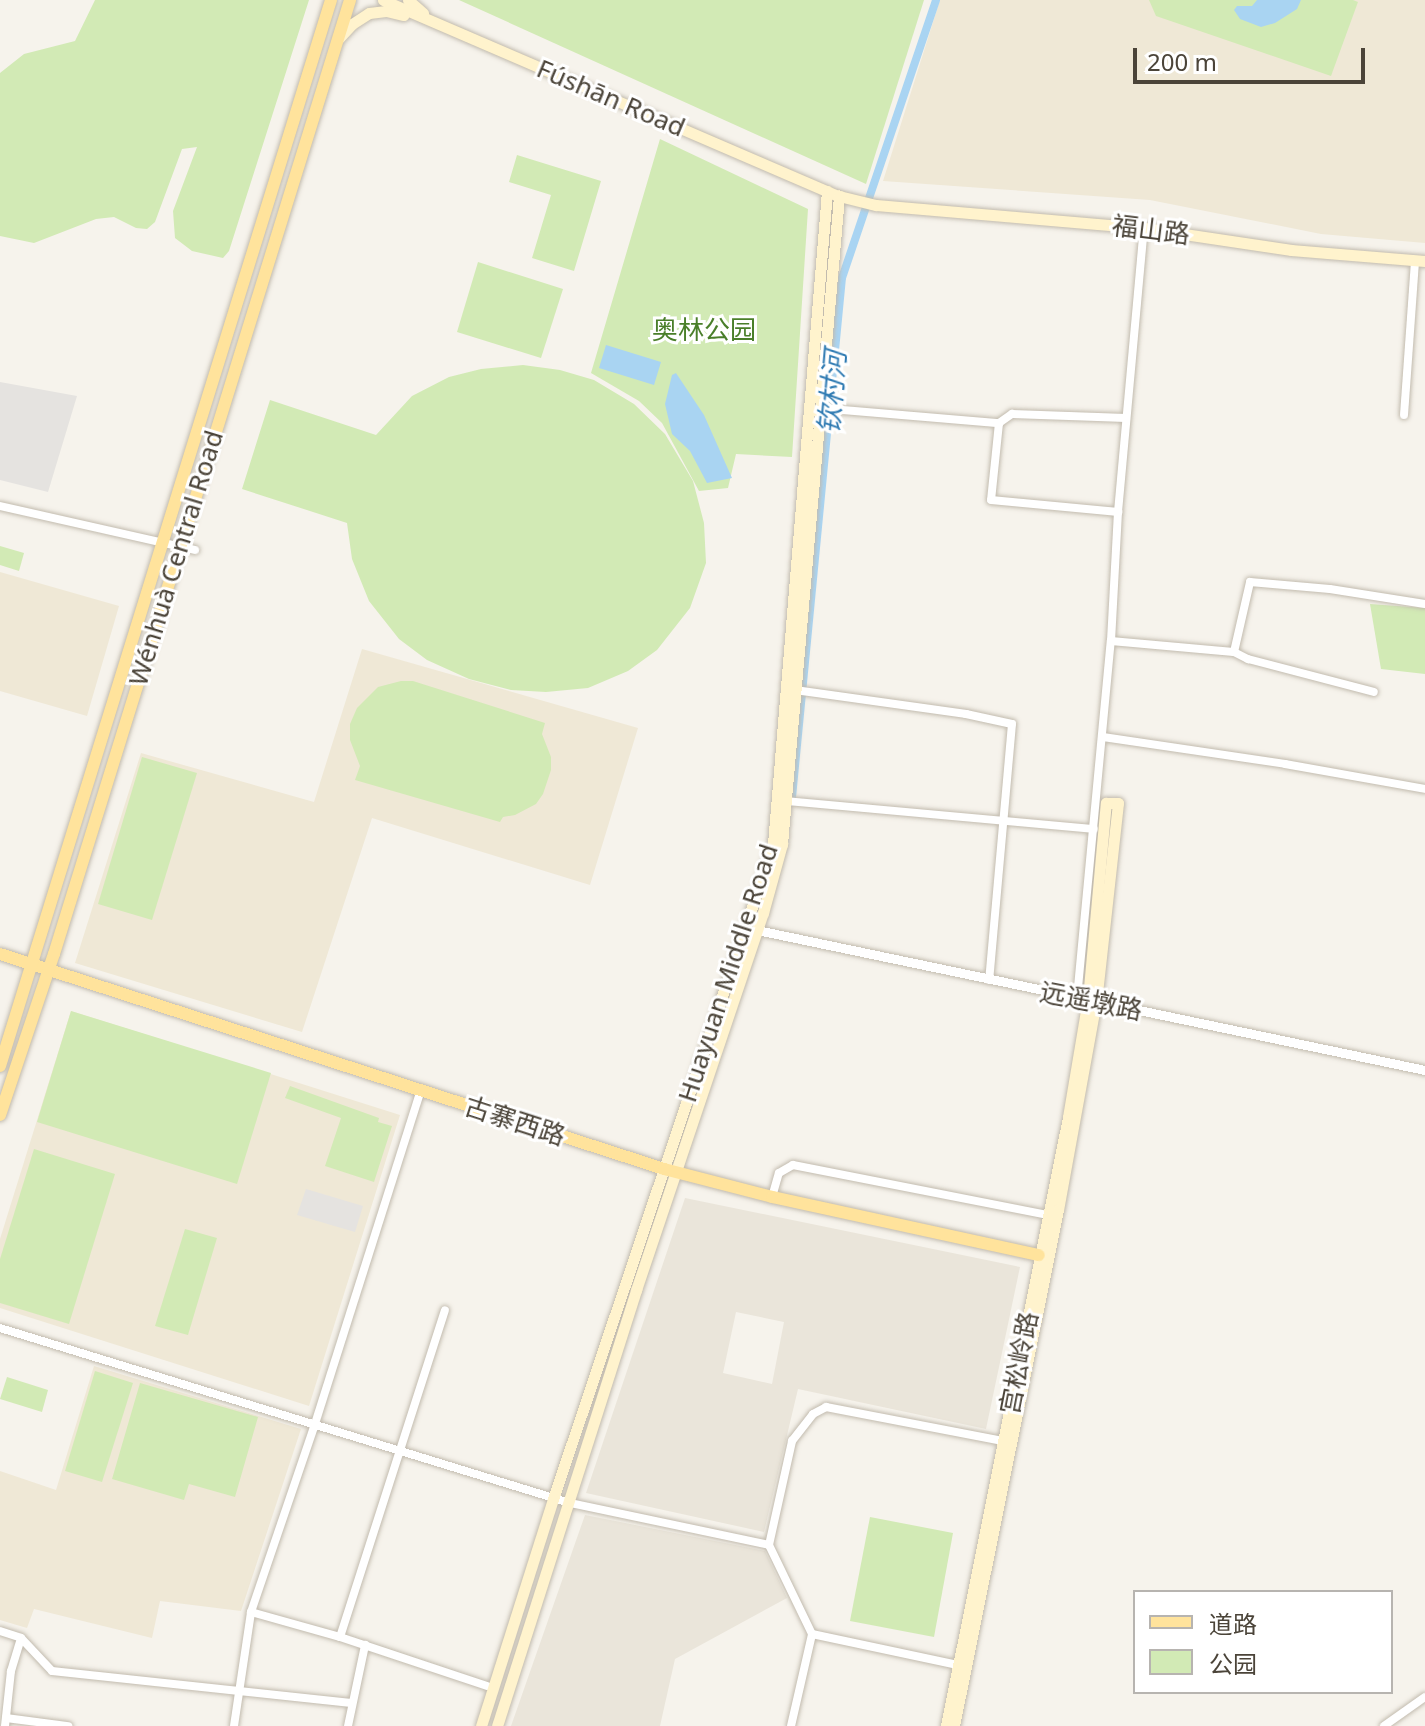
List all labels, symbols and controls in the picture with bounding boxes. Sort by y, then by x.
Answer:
scale bar [1137,32,1369,82]
text: 200 m [1147,45,1217,78]
street label: Fúshān Road [532,53,690,143]
street label: 福山路 [1110,210,1192,250]
park label: 奥林公园 [652,314,756,346]
water label: 钦村河 [811,349,851,435]
street label: Wénhuà Central Road [122,427,230,689]
street label: Huayuan Middle Road [672,840,784,1106]
street label: 远遥墩路 [1037,976,1145,1026]
street label: 古寨西路 [461,1090,569,1152]
street label: 宫松岭路 [994,1309,1044,1417]
legend [1133,1590,1393,1694]
text: 道路 [1209,1607,1257,1640]
text: 公园 [1209,1647,1257,1680]

